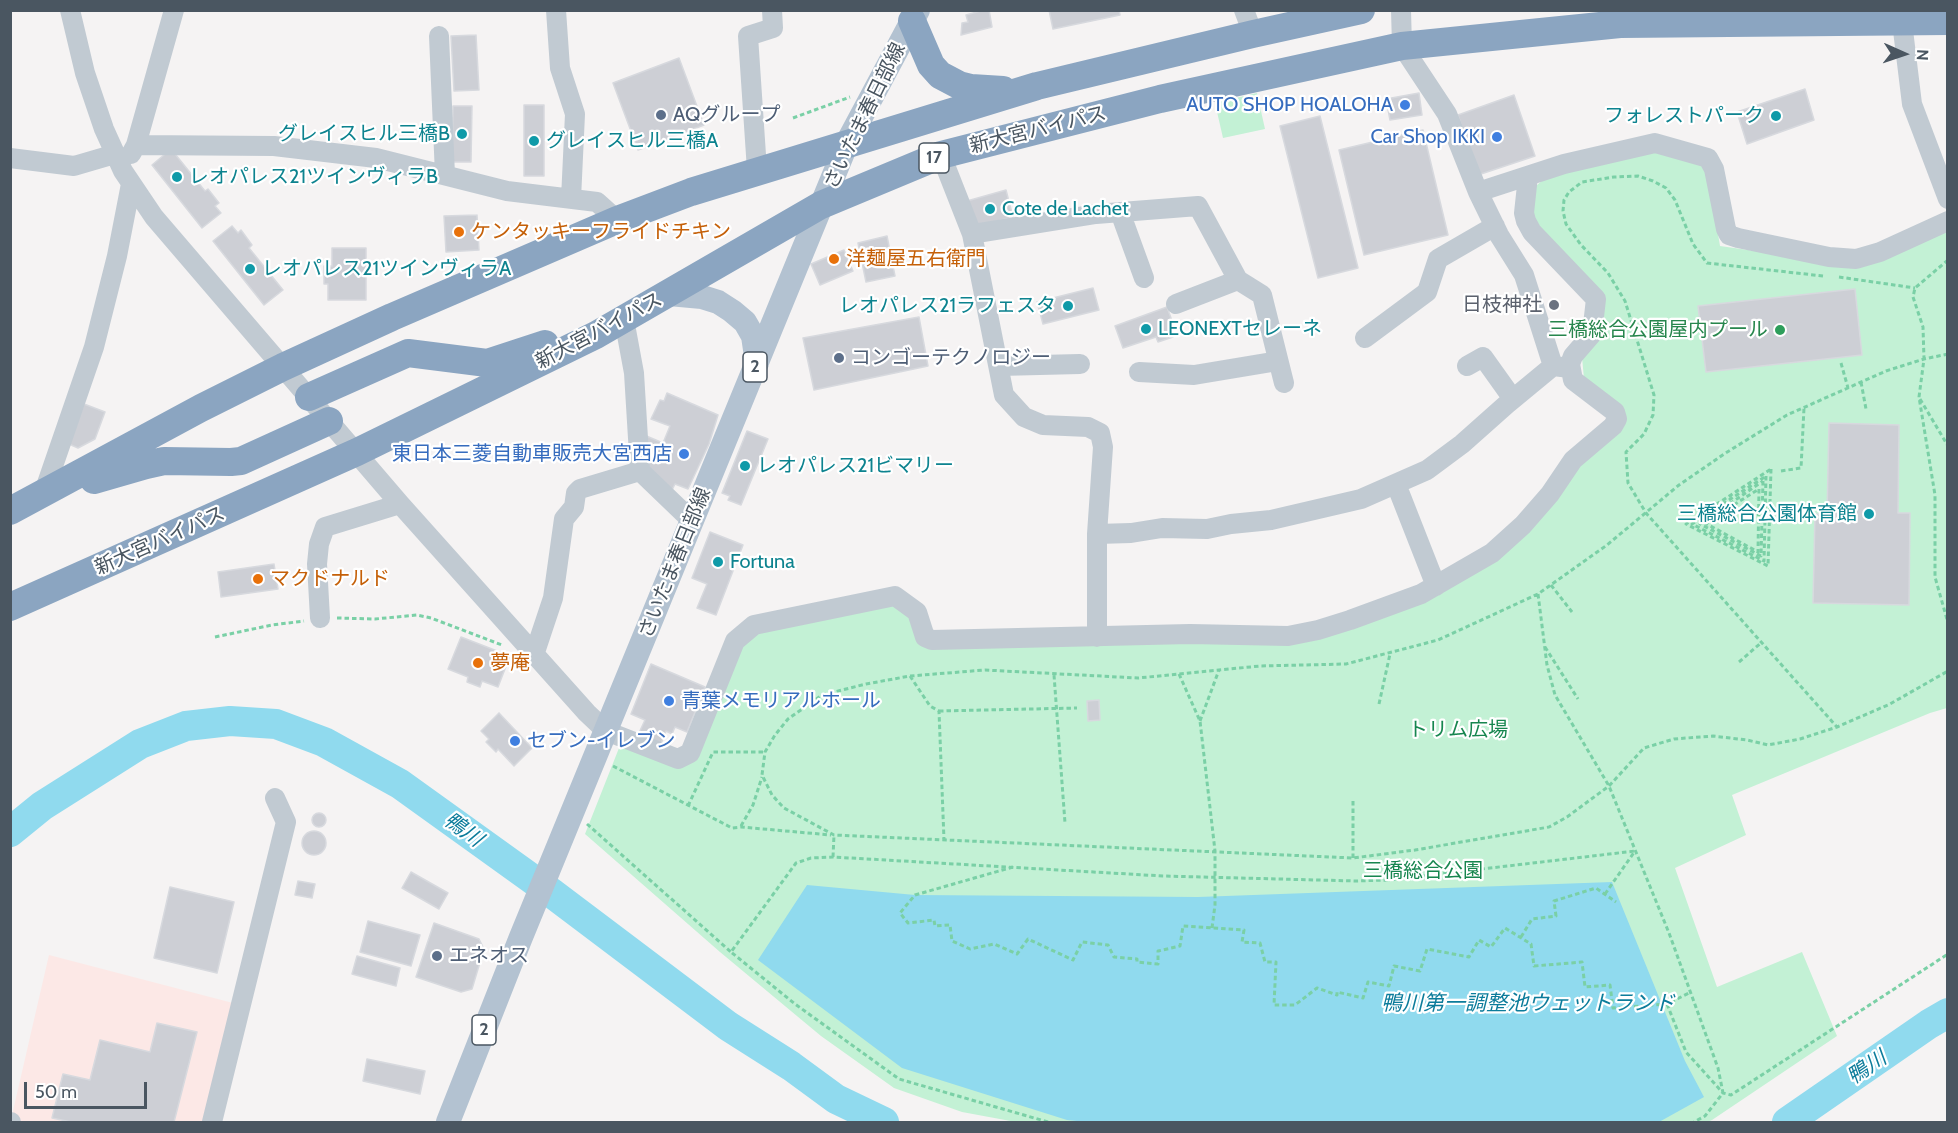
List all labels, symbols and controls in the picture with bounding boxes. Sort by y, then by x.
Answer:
north arrow [1874,24,1934,84]
street label: さいたま春日部線 [819,39,911,193]
text: N [1913,49,1932,61]
place label: AUTO SHOP HOALOHA [1186,93,1393,117]
marker: AUTO SHOP HOALOHA [1398,98,1412,112]
street label: 新大宮バイパス [967,101,1109,159]
place label: AQグループ [673,103,780,127]
place label: フォレストパーク [1604,104,1764,128]
marker: AQグループ [654,108,668,122]
marker: フォレストパーク [1769,109,1783,123]
place label: グレイスヒル三橋B [278,122,450,146]
place label: Car Shop IKKI [1370,125,1485,149]
marker: グレイスヒル三橋B [455,127,469,141]
place label: グレイスヒル三橋A [546,129,718,153]
marker: Car Shop IKKI [1490,130,1504,144]
marker: グレイスヒル三橋A [527,134,541,148]
road number: 17 [919,143,949,173]
place label: レオパレス21ツインヴィラB [189,165,438,189]
marker: レオパレス21ツインヴィラB [170,170,184,184]
place label: Cote de Lachet [1002,197,1129,221]
marker: Cote de Lachet [983,202,997,216]
place label: ケンタッキーフライドチキン [471,220,731,244]
marker: ケンタッキーフライドチキン [452,225,466,239]
place label: 洋麺屋五右衛門 [846,247,986,271]
marker: 洋麺屋五右衛門 [827,252,841,266]
place label: レオパレス21ツインヴィラA [262,257,511,281]
marker: レオパレス21ツインヴィラA [243,262,257,276]
street label: 新大宮バイパス [532,288,666,374]
place label: 日枝神社 [1462,293,1542,317]
place label: レオパレス21ラフェスタ [839,294,1056,318]
marker: 日枝神社 [1547,298,1561,312]
marker: レオパレス21ラフェスタ [1061,299,1075,313]
place label: LEONEXTセレーネ [1158,317,1322,341]
place label: 三橋総合公園屋内プール [1548,318,1768,342]
marker: LEONEXTセレーネ [1139,322,1153,336]
marker: 三橋総合公園屋内プール [1773,323,1787,337]
place label: コンゴーテクノロジー [851,346,1051,370]
marker: コンゴーテクノロジー [832,351,846,365]
road number: 2 [743,352,767,382]
place label: 東日本三菱自動車販売大宮西店 [392,442,672,466]
marker: 東日本三菱自動車販売大宮西店 [677,447,691,461]
place label: レオパレス21ビマリー [757,454,954,478]
marker: レオパレス21ビマリー [738,459,752,473]
street label: さいたま春日部線 [634,484,716,642]
street label: 新大宮バイパス [91,502,229,580]
place label: 三橋総合公園体育館 [1677,502,1857,526]
marker: 三橋総合公園体育館 [1862,507,1876,521]
place label: Fortuna [730,550,795,574]
marker: Fortuna [711,555,725,569]
place label: マクドナルド [270,567,390,591]
marker: マクドナルド [251,572,265,586]
place label: 夢庵 [490,651,530,675]
marker: 夢庵 [471,656,485,670]
place label: 青葉メモリアルホール [681,689,881,713]
marker: 青葉メモリアルホール [662,694,676,708]
park label: トリム広場 [1408,718,1508,742]
place label: セブン-イレブン [527,729,675,753]
marker: セブン-イレブン [508,734,522,748]
water label: 鴨川 [439,807,487,853]
park label: 三橋総合公園 [1363,859,1483,883]
place label: エネオス [449,944,529,968]
marker: エネオス [430,949,444,963]
water label: 鴨川第一調整池ウェットランド [1381,991,1675,1017]
road number: 2 [472,1015,496,1045]
water label: 鴨川 [1843,1046,1891,1090]
scale bar [27,1070,150,1108]
text: 50 m [35,1081,77,1103]

